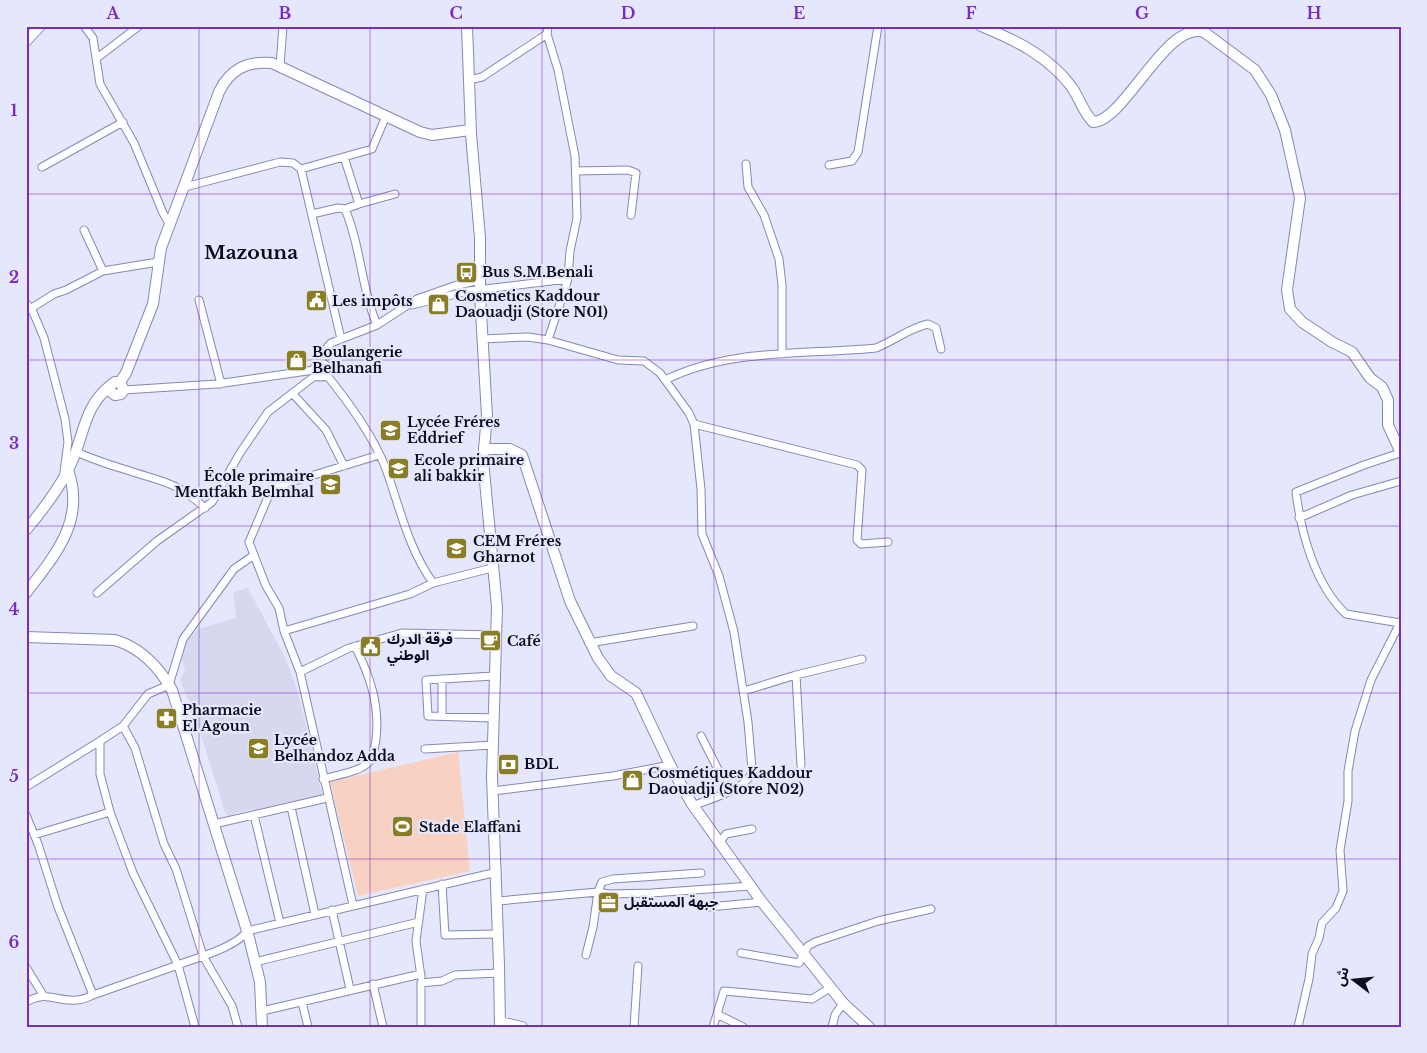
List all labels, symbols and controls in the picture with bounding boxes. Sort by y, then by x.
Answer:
text: A [106,3,121,23]
text: B [279,3,292,23]
text: C [449,3,463,23]
text: D [621,3,635,23]
text: E [793,3,805,23]
text: F [965,3,977,23]
text: G [1135,3,1149,23]
text: H [1306,3,1322,23]
text: 1 [11,100,18,120]
district label: Mazouna [204,241,298,264]
bus stop icon: Bus S.M.Benali [454,260,478,284]
place label: Bus S.M.Benali [482,263,593,281]
text: 2 [9,267,19,287]
place label: Cosmetics Kaddour Daouadji (Store N01) [455,287,608,321]
public building icon: Les impôts [304,289,328,313]
place label: Les impôts [332,292,413,310]
shop icon: Cosmetics Kaddour Daouadji (Store N01) [427,292,451,316]
place label: Boulangerie Belhanafi [312,343,402,377]
shop icon: Boulangerie Belhanafi [284,348,308,372]
place label: Lycée Fréres Eddrief [407,413,500,447]
school or university icon: Lycée Fréres Eddrief [379,418,403,442]
text: 3 [9,433,19,453]
place label: Ecole primaire ali bakkir [414,451,524,485]
school or university icon: Ecole primaire ali bakkir [386,456,410,480]
place label: École primaire Mentfakh Belmhal [175,467,314,501]
school or university icon: École primaire Mentfakh Belmhal [318,472,342,496]
place label: CEM Fréres Gharnot [473,532,562,566]
school or university icon: CEM Fréres Gharnot [445,537,469,561]
text: 4 [9,599,19,619]
cafe icon: Café [479,629,503,653]
place label: فرقة الدرك الوطني [387,630,453,666]
place label: Café [507,632,541,650]
public building icon: فرقة الدرك الوطني [359,635,383,659]
place label: Pharmacie El Agoun [182,701,262,735]
pharmacy icon: Pharmacie El Agoun [154,706,178,730]
place label: Lycée Belhandoz Adda [274,731,395,765]
school or university icon: Lycée Belhandoz Adda [246,736,270,760]
bank icon: BDL [496,752,520,776]
place label: BDL [524,755,559,773]
place label: Cosmétiques Kaddour Daouadji (Store N02) [648,764,812,798]
text: 5 [9,766,19,786]
shop icon: Cosmétiques Kaddour Daouadji (Store N02) [620,769,644,793]
sports icon: Stade Elaffani [391,815,415,839]
place label: Stade Elaffani [419,818,521,836]
office icon: جبهة المستقبل [596,890,620,914]
place label: جبهة المستقبل [624,893,718,911]
text: 6 [9,932,20,952]
north arrow [1330,956,1380,1006]
text: ش [1330,965,1353,988]

